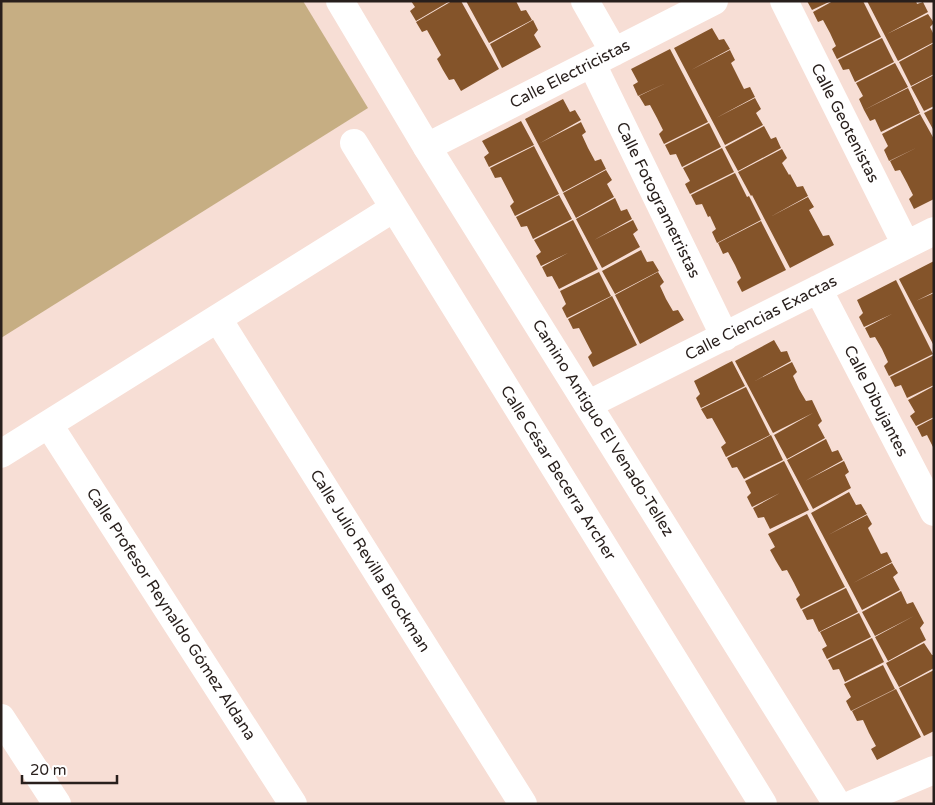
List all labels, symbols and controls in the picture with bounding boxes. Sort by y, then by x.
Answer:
street label: Calle Electricistas [507,35,633,113]
street label: Calle Geotenistas [806,60,884,186]
street label: Calle Fotogrametristas [611,119,705,281]
street label: Calle Ciencias Exactas [682,271,840,365]
street label: Camino Antiguo El Venado-Tellez [528,316,678,540]
street label: Calle Dibujantes [839,342,913,460]
street label: Calle César Becerra Archer [496,382,621,565]
street label: Calle Julio Revilla Brockman [305,466,435,656]
street label: Calle Profesor Reynaldo Gómez Aldana [82,484,260,744]
scale bar [22,752,118,784]
text: 20 m [30,761,67,779]

